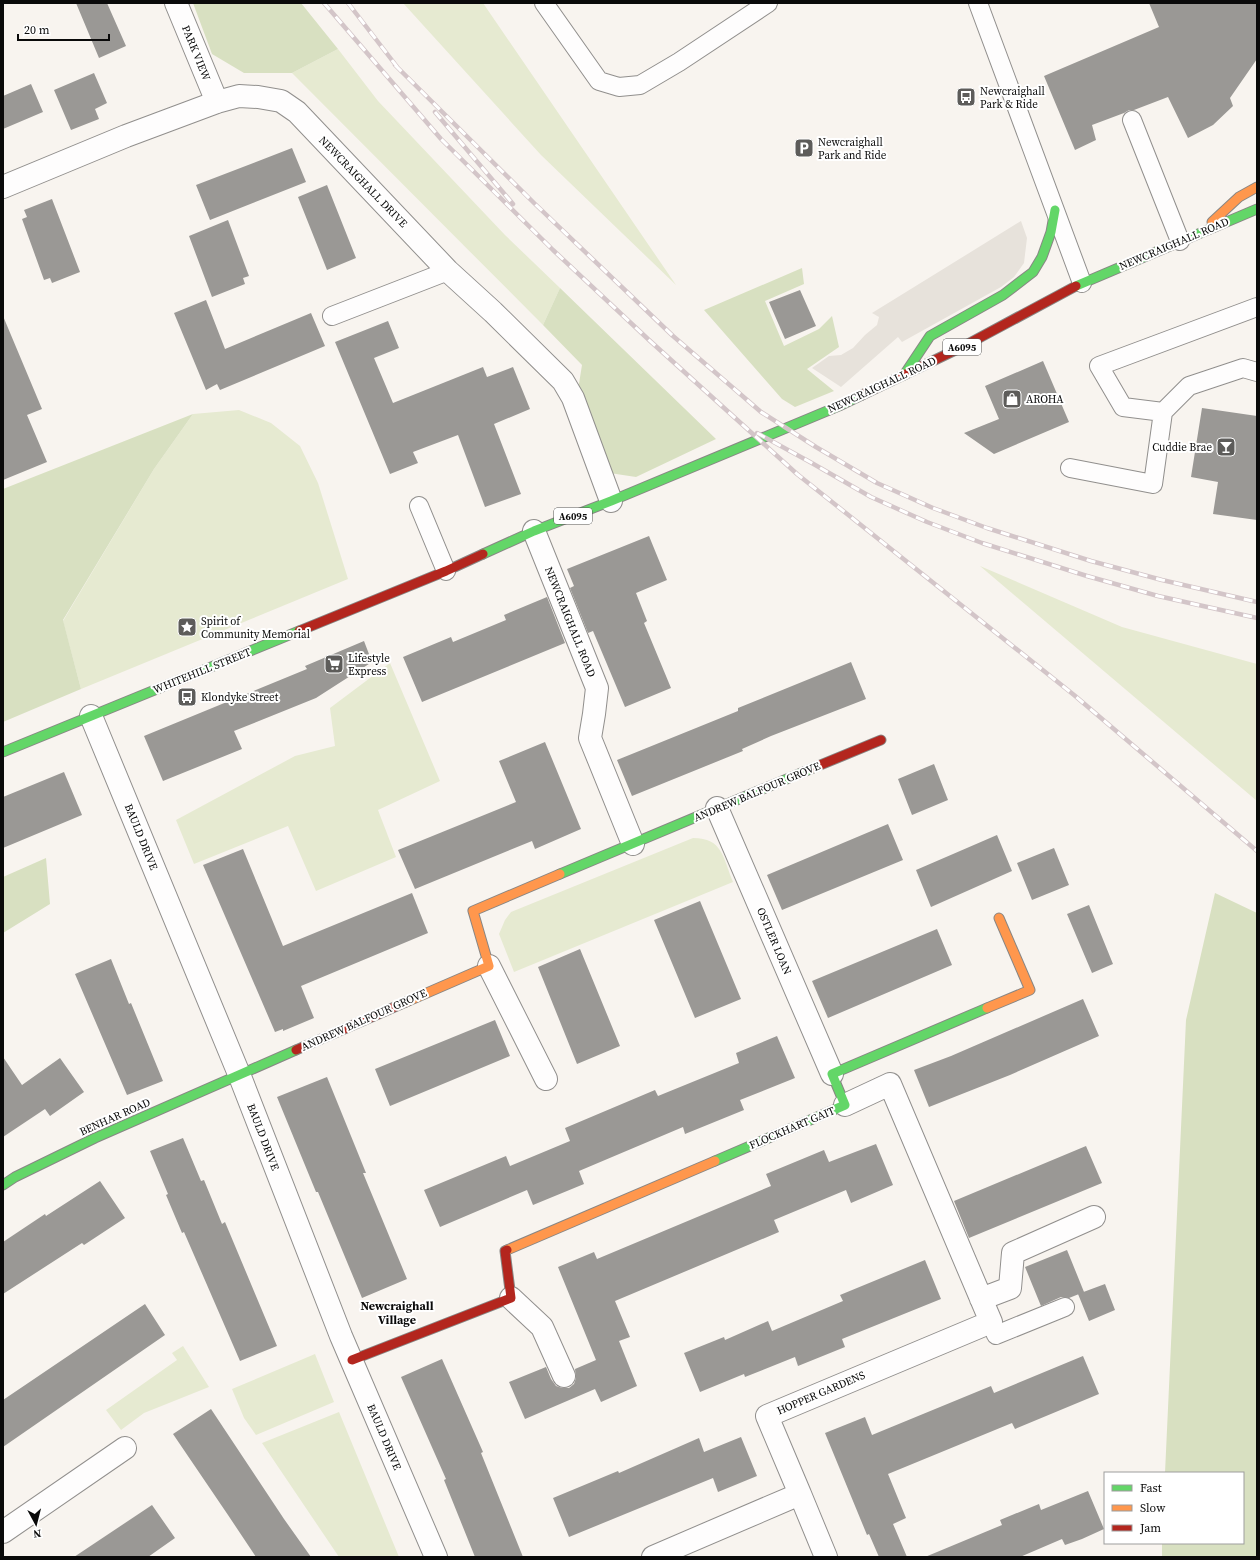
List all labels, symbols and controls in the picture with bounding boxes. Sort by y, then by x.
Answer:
scale bar [18,16,109,42]
text: 20 m [24,22,50,38]
street label: PARK VIEW [178,23,214,83]
place label: Newcraighall Park & Ride [980,84,1045,112]
bus stop icon: Newcraighall Park & Ride [955,86,977,108]
street label: NEWCRAIGHALL DRIVE [315,133,411,231]
place label: Newcraighall Park and Ride [818,135,887,163]
parking icon: Newcraighall Park and Ride [793,137,815,159]
street label: NEWCRAIGHALL ROAD [1117,214,1231,274]
road number: A6095 [943,339,981,355]
street label: NEWCRAIGHALL ROAD [825,353,939,417]
shop icon: AROHA [1001,388,1023,410]
place label: AROHA [1026,392,1064,407]
bar icon: Cuddie Brae [1215,436,1237,458]
place label: Cuddie Brae [1152,440,1212,455]
road number: A6095 [554,508,592,524]
street label: NEWCRAIGHALL ROAD [541,565,599,680]
place label: Spirit of Community Memorial [201,614,310,642]
place icon: Spirit of Community Memorial [176,616,198,638]
street label: WHITEHILL STREET [151,644,253,697]
place label: Lifestyle Express [348,651,390,679]
supermarket icon: Lifestyle Express [323,653,345,675]
bus stop icon: Klondyke Street [176,686,198,708]
place label: Klondyke Street [201,690,279,705]
street label: ANDREW BALFOUR GROVE [691,758,823,826]
street label: BAULD DRIVE [121,802,161,873]
street label: OSTLER LOAN [753,905,795,977]
street label: ANDREW BALFOUR GROVE [299,985,430,1055]
street label: BENHAR ROAD [77,1095,153,1139]
street label: BAULD DRIVE [243,1101,283,1173]
street label: FLOCKHART GAIT [747,1103,837,1153]
district label: Newcraighall Village [360,1298,434,1328]
street label: HOPPER GARDENS [775,1367,868,1418]
street label: BAULD DRIVE [363,1402,405,1473]
legend [1104,1472,1244,1544]
text: Fast [1140,1480,1162,1496]
text: Slow [1140,1500,1166,1516]
north arrow [16,1504,56,1544]
text: Jam [1139,1520,1161,1536]
text: N [32,1525,42,1541]

